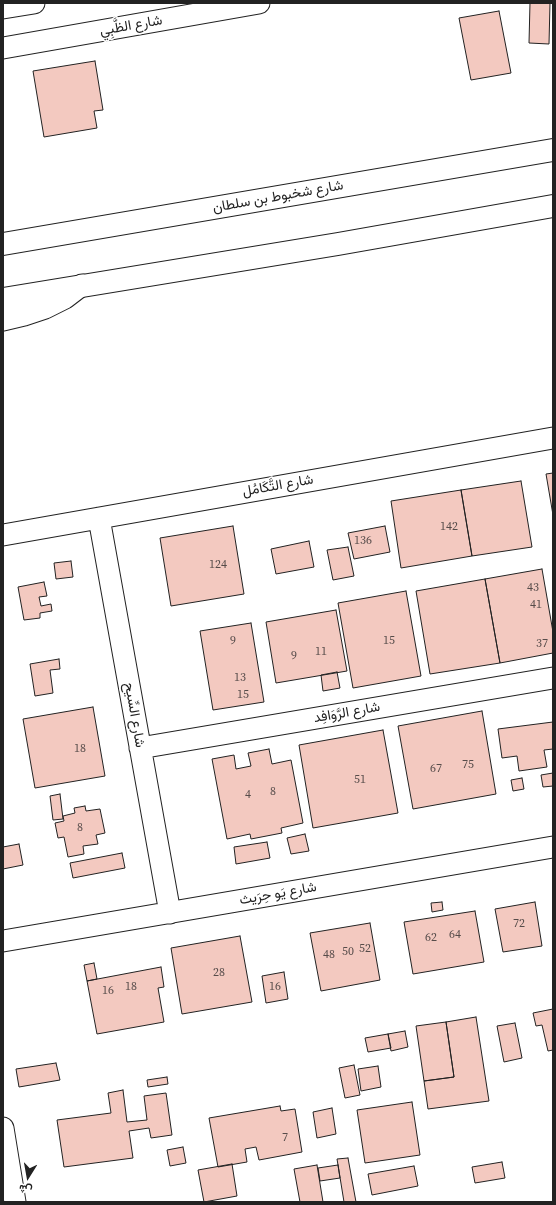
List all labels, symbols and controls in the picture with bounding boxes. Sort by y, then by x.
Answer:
street label: شارع الظَّبِي [98,12,164,40]
street label: شارع شخبوط بن سلطان [211,177,345,217]
street label: شارع التَّكَامُل [241,472,315,500]
house number: 142 [440,520,458,534]
house number: 136 [354,534,372,548]
house number: 124 [209,558,227,572]
house number: 43 [527,581,539,595]
house number: 41 [530,598,542,612]
house number: 9 [230,634,236,648]
house number: 15 [383,634,395,648]
house number: 37 [536,637,548,651]
house number: 11 [315,645,327,659]
house number: 9 [291,649,297,663]
house number: 13 [234,671,246,685]
street label: شارع السِّيح [120,681,148,749]
house number: 15 [237,688,249,702]
street label: شارع الرَّوَافِد [312,699,382,727]
house number: 18 [74,742,86,756]
house number: 75 [462,758,474,772]
house number: 67 [430,762,442,776]
house number: 51 [354,773,366,787]
house number: 8 [270,785,276,799]
house number: 4 [245,788,251,802]
house number: 8 [77,821,83,835]
street label: شارع يَو حِرَيث [238,879,318,909]
house number: 72 [513,917,525,931]
house number: 64 [449,928,461,942]
house number: 62 [425,931,437,945]
house number: 52 [359,942,371,956]
house number: 50 [342,945,354,959]
house number: 48 [323,948,335,962]
house number: 28 [213,966,225,980]
house number: 18 [125,980,137,994]
house number: 16 [269,980,281,994]
house number: 16 [102,984,114,998]
house number: 7 [282,1131,288,1145]
north arrow [8,1157,48,1197]
text: ش [18,1181,34,1198]

